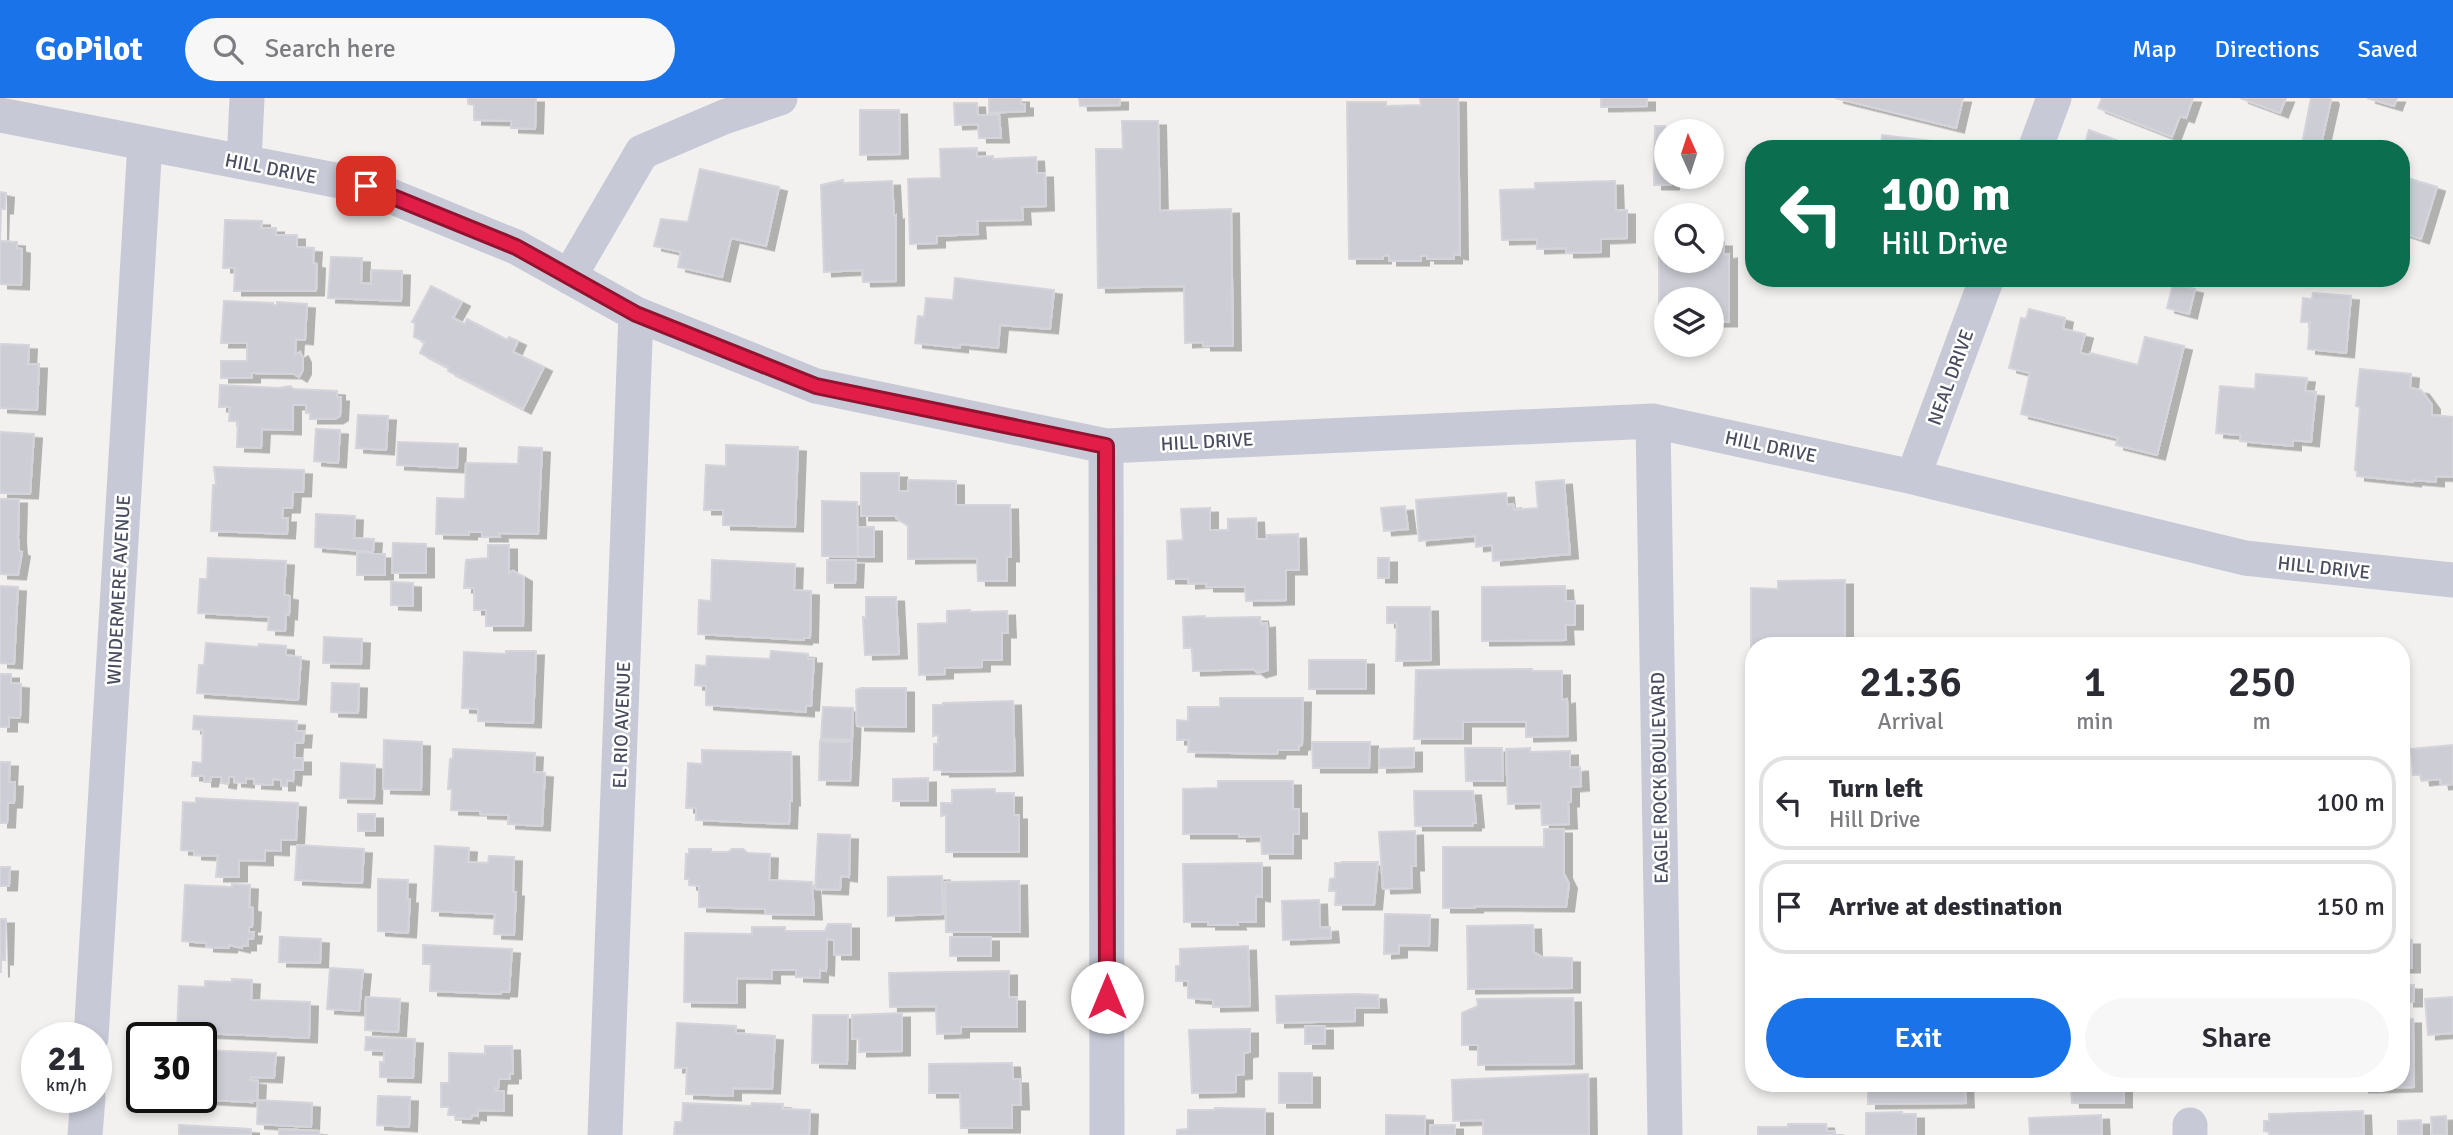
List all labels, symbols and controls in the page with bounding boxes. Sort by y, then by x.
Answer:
search box [185,18,675,81]
text: GoPilot [35,29,143,70]
icon: search [209,30,247,68]
text: Search here [265,33,396,65]
text: Map [2132,34,2177,64]
text: Directions [2215,34,2320,64]
text: Saved [2358,34,2418,64]
north arrow [1654,119,1724,189]
map controls [1654,119,1724,357]
street label: HILL DRIVE [223,148,319,190]
pin [336,156,396,216]
text: 100 m [1881,164,2011,224]
icon: arrive [347,167,385,205]
icon: left [1766,168,1857,259]
button: search [1654,203,1724,273]
text: Hill Drive [1881,224,2008,263]
button: layers [1654,287,1724,357]
street label: NEAL DRIVE [1923,326,1979,429]
street label: HILL DRIVE [1723,426,1819,468]
street label: HILL DRIVE [1160,428,1254,456]
street label: WINDERMERE AVENUE [102,494,136,686]
street label: HILL DRIVE [2276,551,2371,585]
text: 21:36 [1859,657,1962,708]
text: 1 [2083,657,2106,708]
text: 250 [2228,657,2296,708]
street label: EL RIO AVENUE [608,661,636,789]
street label: EAGLE ROCK BOULEVARD [1646,672,1674,884]
text: Arrival [1877,707,1944,736]
text: min [2076,707,2113,736]
text: m [2252,707,2271,736]
text: Turn left [1829,773,1923,805]
icon: left [1770,784,1808,822]
text: 100 m [2316,787,2385,819]
text: Hill Drive [1829,805,1921,834]
icon: arrive [1770,888,1808,926]
text: Arrive at destination [1829,891,2062,923]
text: 150 m [2316,891,2385,923]
position arrow [1070,960,1144,1034]
button: Exit [1766,998,2071,1078]
button: Share [2085,998,2389,1078]
speed limit sign: 30 [126,1022,217,1113]
text: 21 [48,1037,85,1080]
text: km/h [46,1074,87,1096]

